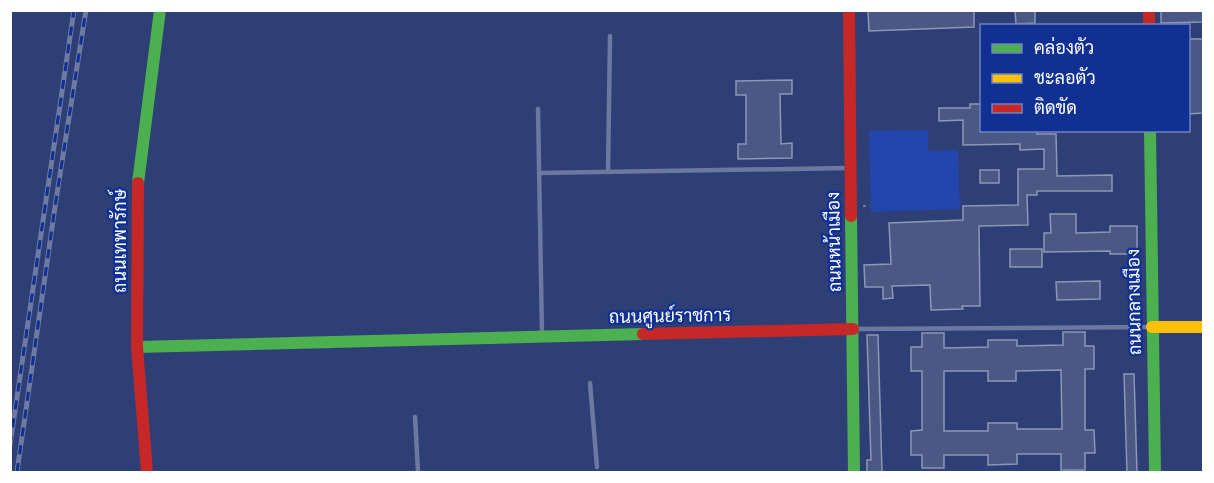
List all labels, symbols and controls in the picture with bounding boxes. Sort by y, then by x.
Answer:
legend [980,24,1190,132]
text: คล่องตัว [1034,36,1094,59]
text: ชะลอตัว [1034,67,1096,89]
text: ติดขัด [1034,97,1077,119]
street label: ถนนเทพารักษ์ [107,188,131,293]
street label: ถนนหน้าเมือง [821,192,846,292]
street label: ถนนกลางเมือง [1121,249,1146,355]
street label: ถนนศูนย์ราชการ [609,302,732,330]

